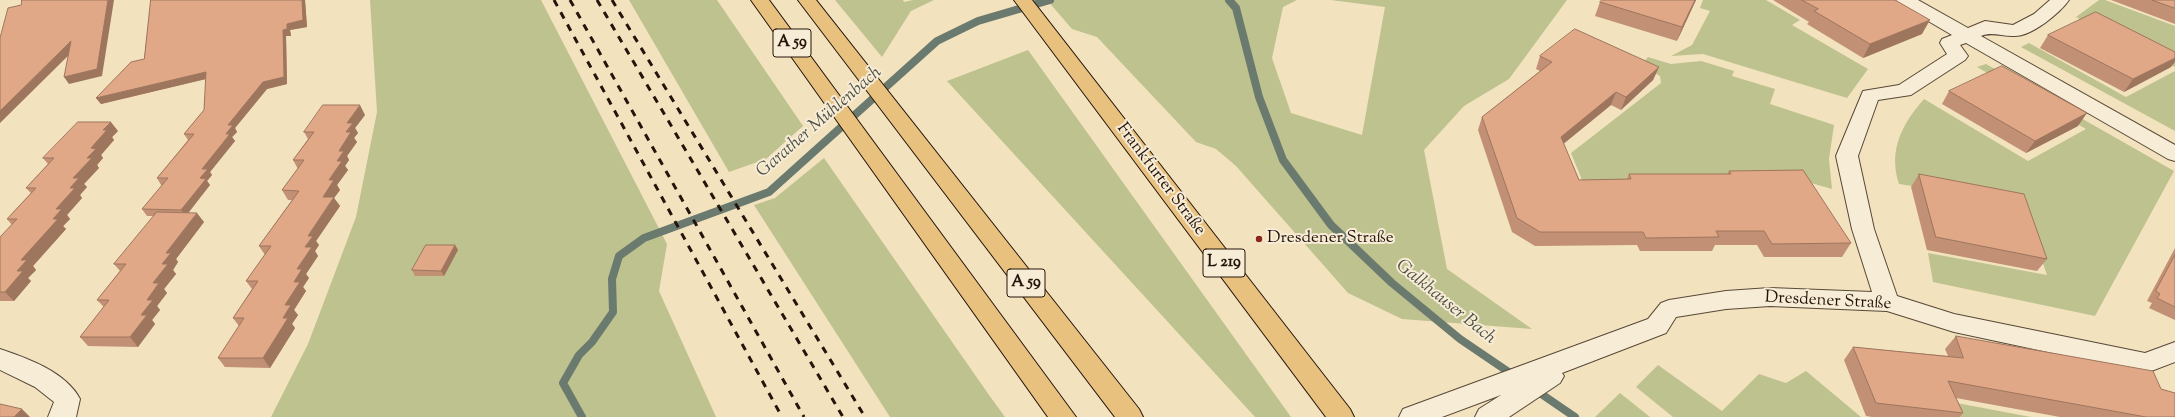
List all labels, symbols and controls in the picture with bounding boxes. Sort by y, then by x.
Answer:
road number: A 59 [773,29,811,57]
water label: Garather Mühlenbach [753,63,887,183]
street label: Frankfurter Straße [1111,120,1209,240]
place label: Dresdener Straße [1267,229,1394,249]
marker: Dresdener Straße [1254,234,1264,244]
road number: L 219 [1203,249,1245,277]
water label: Galkhauser Bach [1390,256,1500,350]
road number: A 59 [1007,269,1045,297]
street label: Dresdener Straße [1764,289,1892,315]

